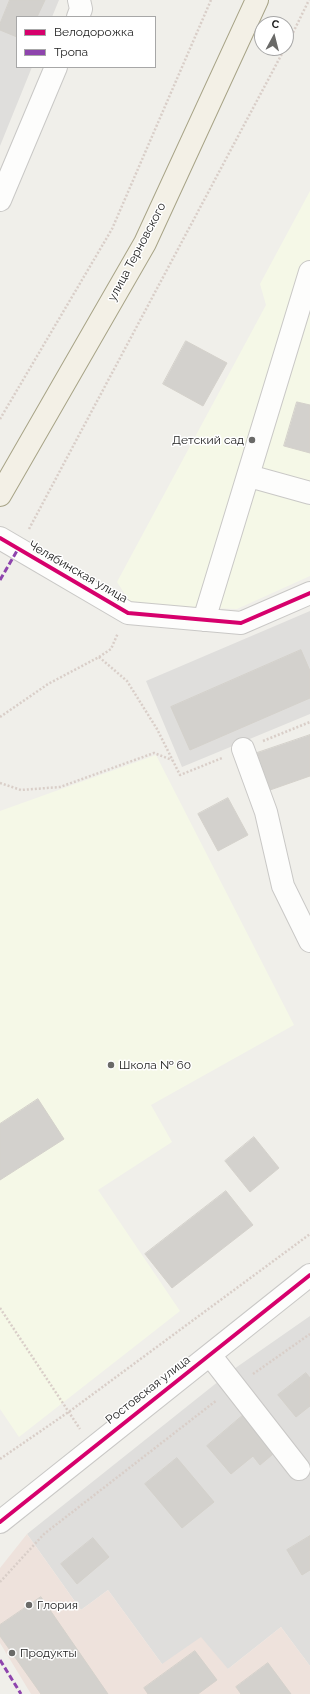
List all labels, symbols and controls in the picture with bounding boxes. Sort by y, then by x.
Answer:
legend [16,16,156,68]
north arrow [254,16,294,56]
text: С [271,18,280,31]
text: Велодорожка [54,25,134,39]
text: Тропа [54,45,88,59]
street label: улица Терновского [105,200,169,304]
place label: Детский сад [172,433,244,447]
marker: Детский сад [247,435,257,445]
street label: Челябинская улица [26,538,130,606]
place label: Школа № 60 [119,1058,191,1072]
marker: Школа № 60 [106,1060,116,1070]
street label: Ростовская улица [103,1353,193,1427]
place label: Глория [37,1598,78,1612]
marker: Глория [24,1600,34,1610]
place label: Продукты [20,1646,77,1660]
marker: Продукты [7,1648,17,1658]

